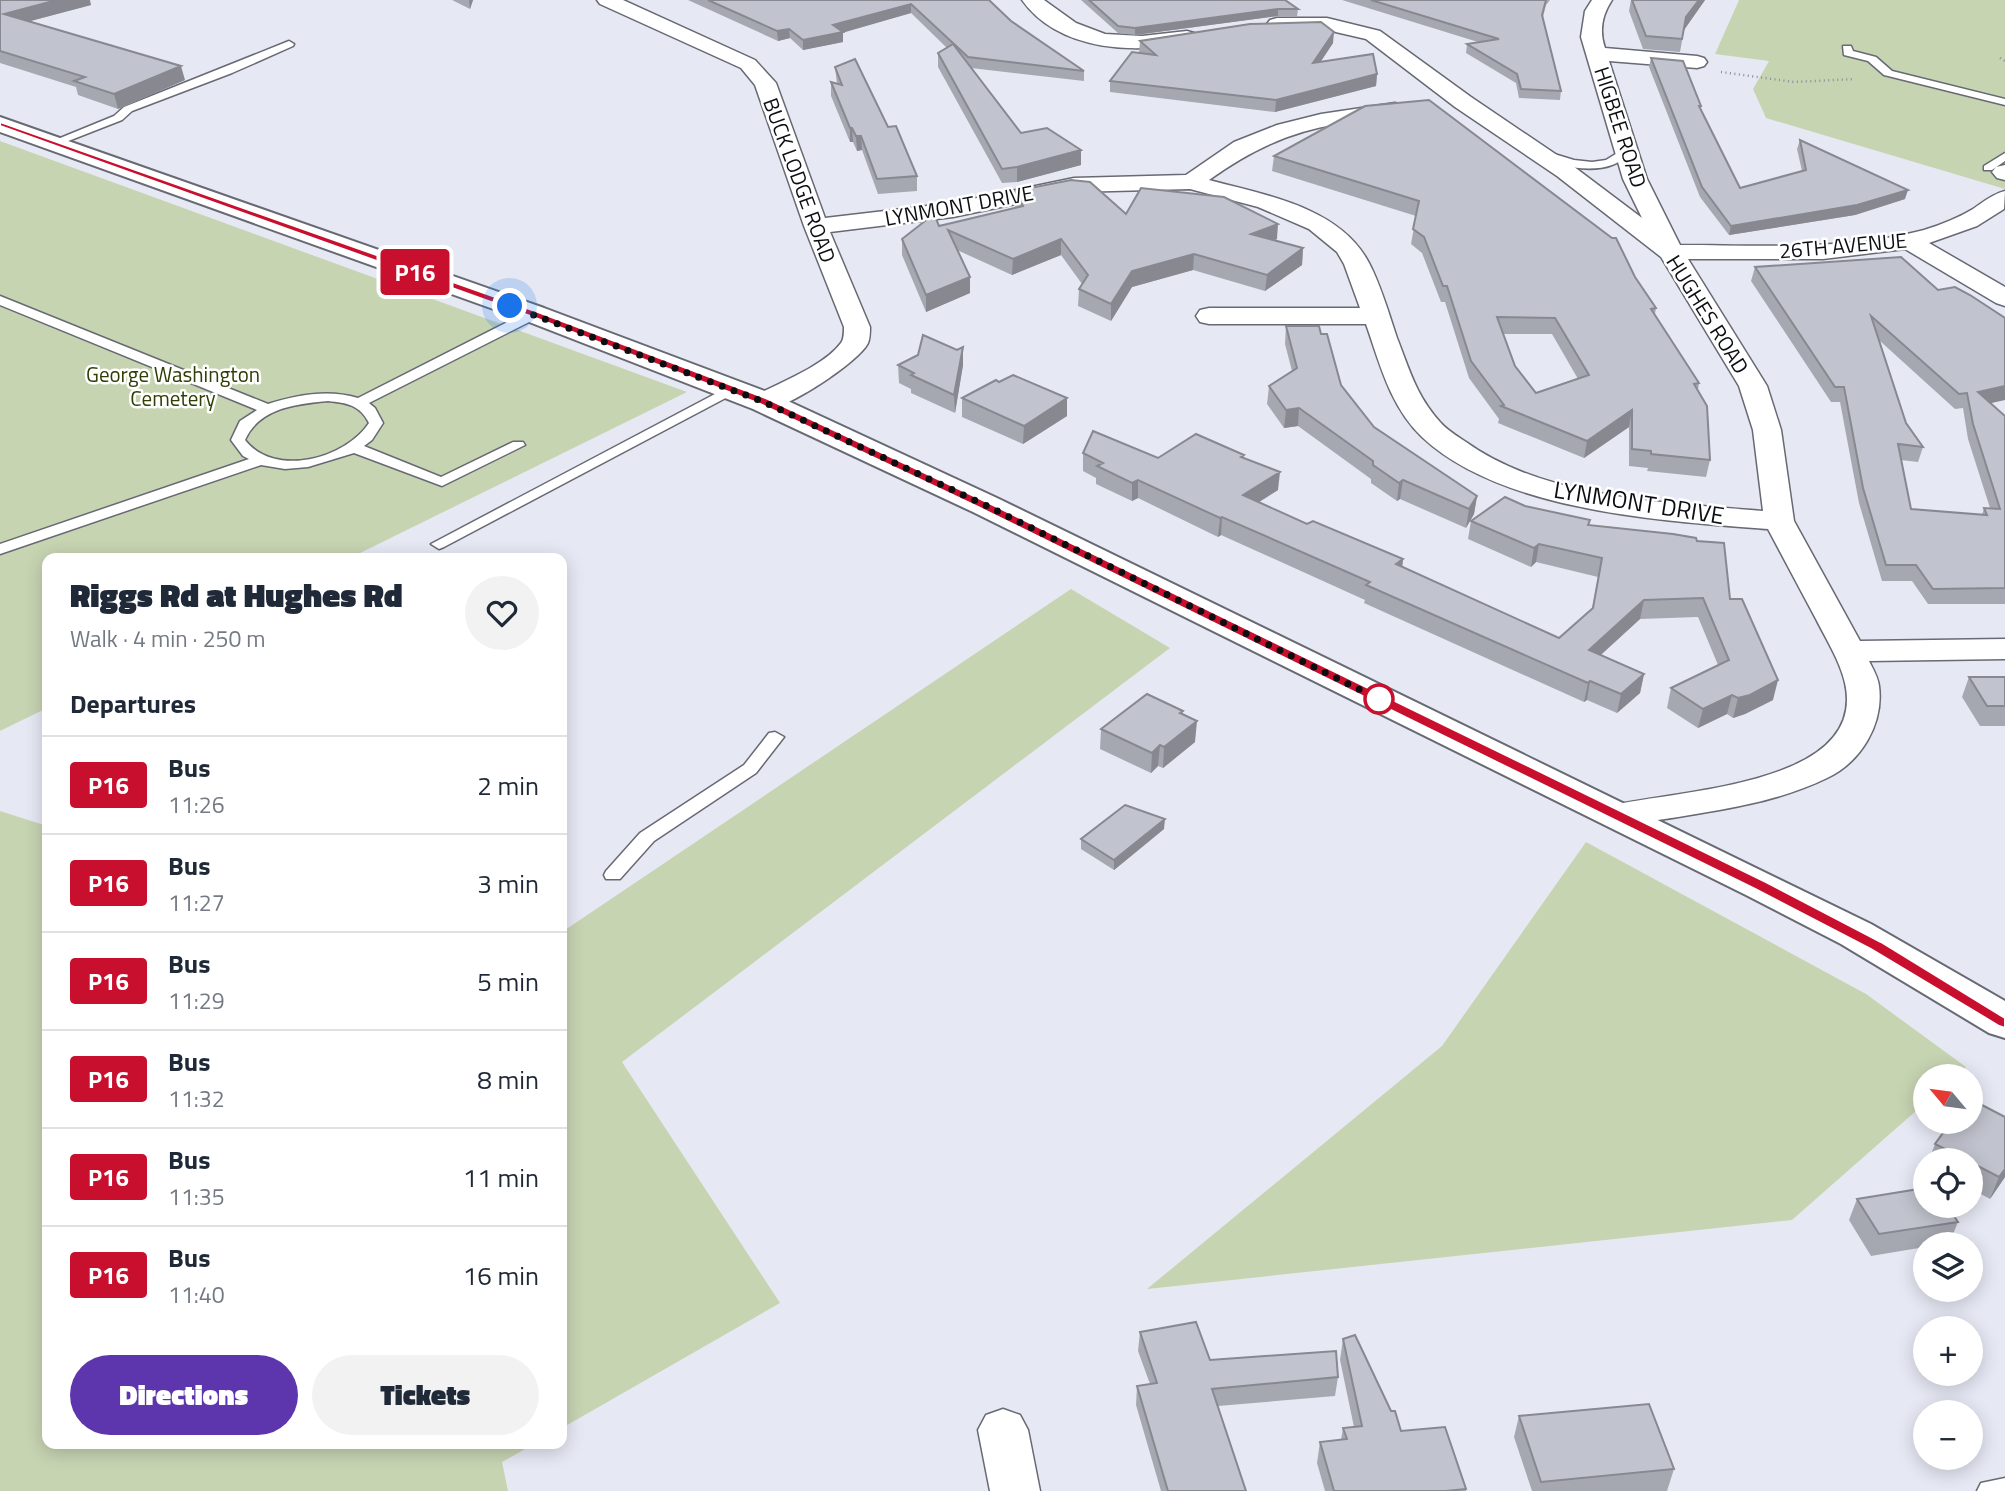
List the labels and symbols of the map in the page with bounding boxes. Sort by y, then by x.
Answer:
street label: HIGBEE ROAD [1586,62,1656,192]
street label: BUCK LODGE ROAD [755,93,845,267]
street label: LYNMONT DRIVE [882,176,1036,234]
street label: 26TH AVENUE [1778,223,1908,267]
street label: HUGHES ROAD [1659,248,1757,380]
line badge: P16 [375,249,455,295]
your location [492,288,527,323]
park label: George Washington Cemetery [86,358,260,414]
street label: LYNMONT DRIVE [1551,471,1727,533]
unlabelled marker [1364,684,1394,714]
north arrow [1913,1064,1983,1134]

